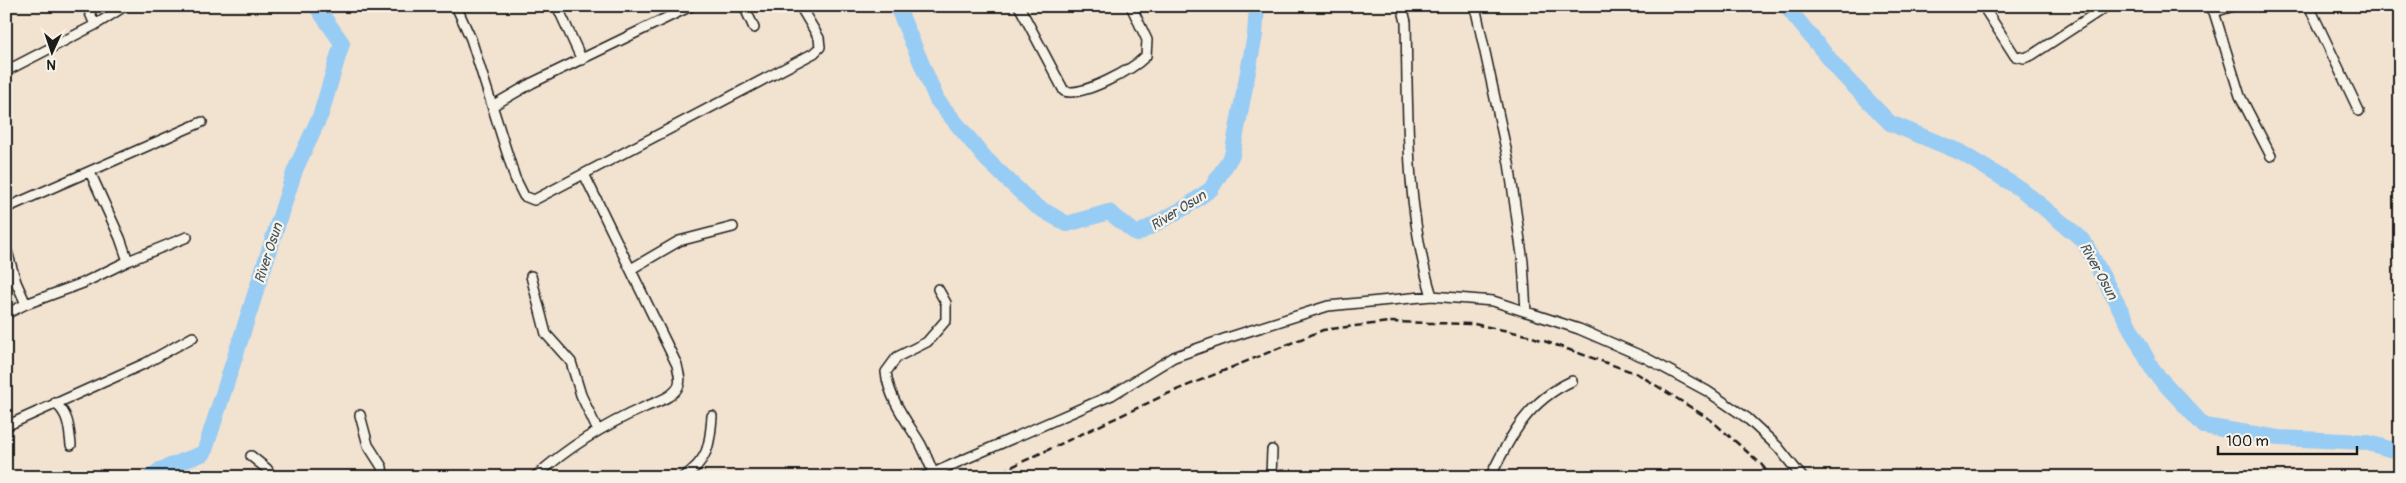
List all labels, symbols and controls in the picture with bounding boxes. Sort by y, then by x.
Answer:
north arrow [28,28,78,78]
text: N [46,56,57,73]
water label: River Osun [1147,186,1210,234]
water label: River Osun [251,220,286,285]
water label: River Osun [2076,240,2122,303]
scale bar [2218,423,2357,455]
text: 100 m [2226,432,2269,451]

